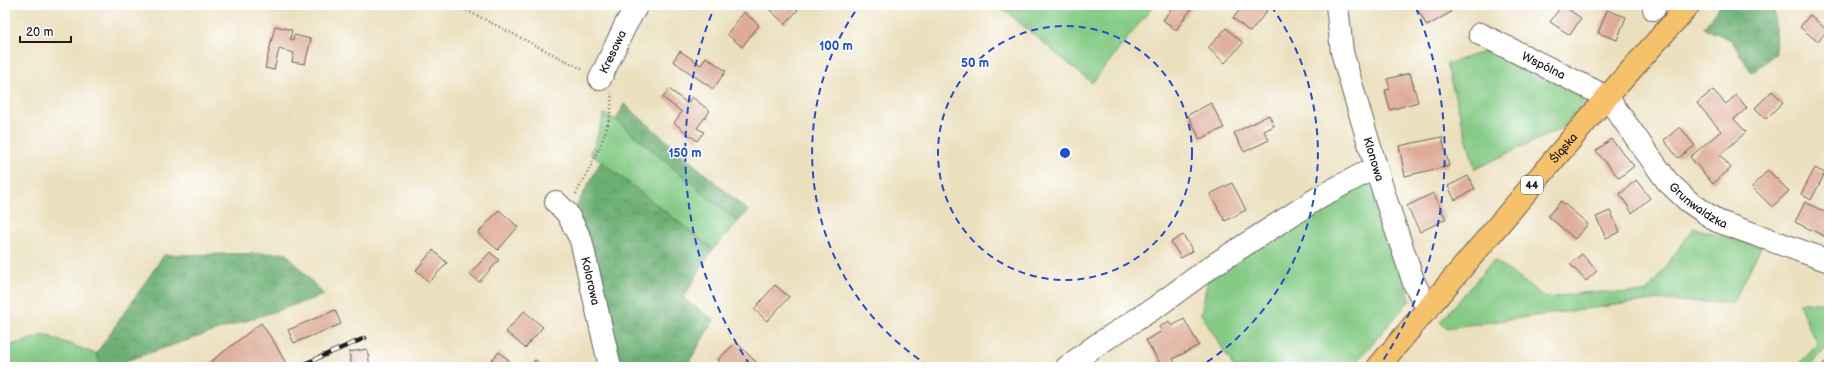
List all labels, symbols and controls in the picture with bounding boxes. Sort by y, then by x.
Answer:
scale bar [20,18,71,44]
text: 20 m [26,25,53,40]
street label: Kresowa [596,27,630,76]
text: 100 m [819,39,853,54]
street label: Wspólna [1519,48,1568,83]
text: 50 m [961,56,989,71]
street label: Śląska [1545,130,1581,166]
street label: Klonowa [1360,135,1387,183]
text: 150 m [669,146,701,161]
centre of rings [1058,146,1072,160]
road number: 44 [1521,176,1543,194]
street label: Grunwaldzka [1666,179,1729,232]
street label: Kolorowa [578,255,603,307]

